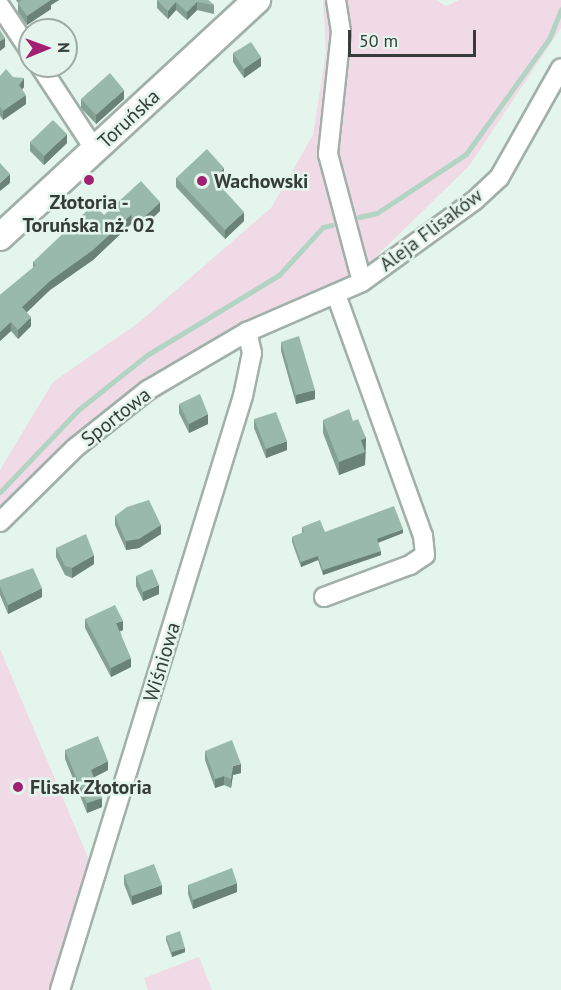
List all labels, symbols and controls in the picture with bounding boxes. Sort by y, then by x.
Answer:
north arrow [18,18,78,78]
scale bar [351,18,478,56]
text: 50 m [359,29,398,52]
text: N [54,42,74,53]
street label: Toruńska [93,84,165,154]
place label: Wachowski [214,169,308,193]
marker: Złotoria - Toruńska nż. 02 [82,173,96,187]
marker: Wachowski [195,174,209,188]
street label: Aleja Flisaków [375,183,487,277]
place label: Złotoria - Toruńska nż. 02 [22,190,156,237]
street label: Sportowa [77,383,155,451]
street label: Wiśniowa [139,619,185,705]
place label: Flisak Złotoria [30,775,152,799]
marker: Flisak Złotoria [11,780,25,794]

